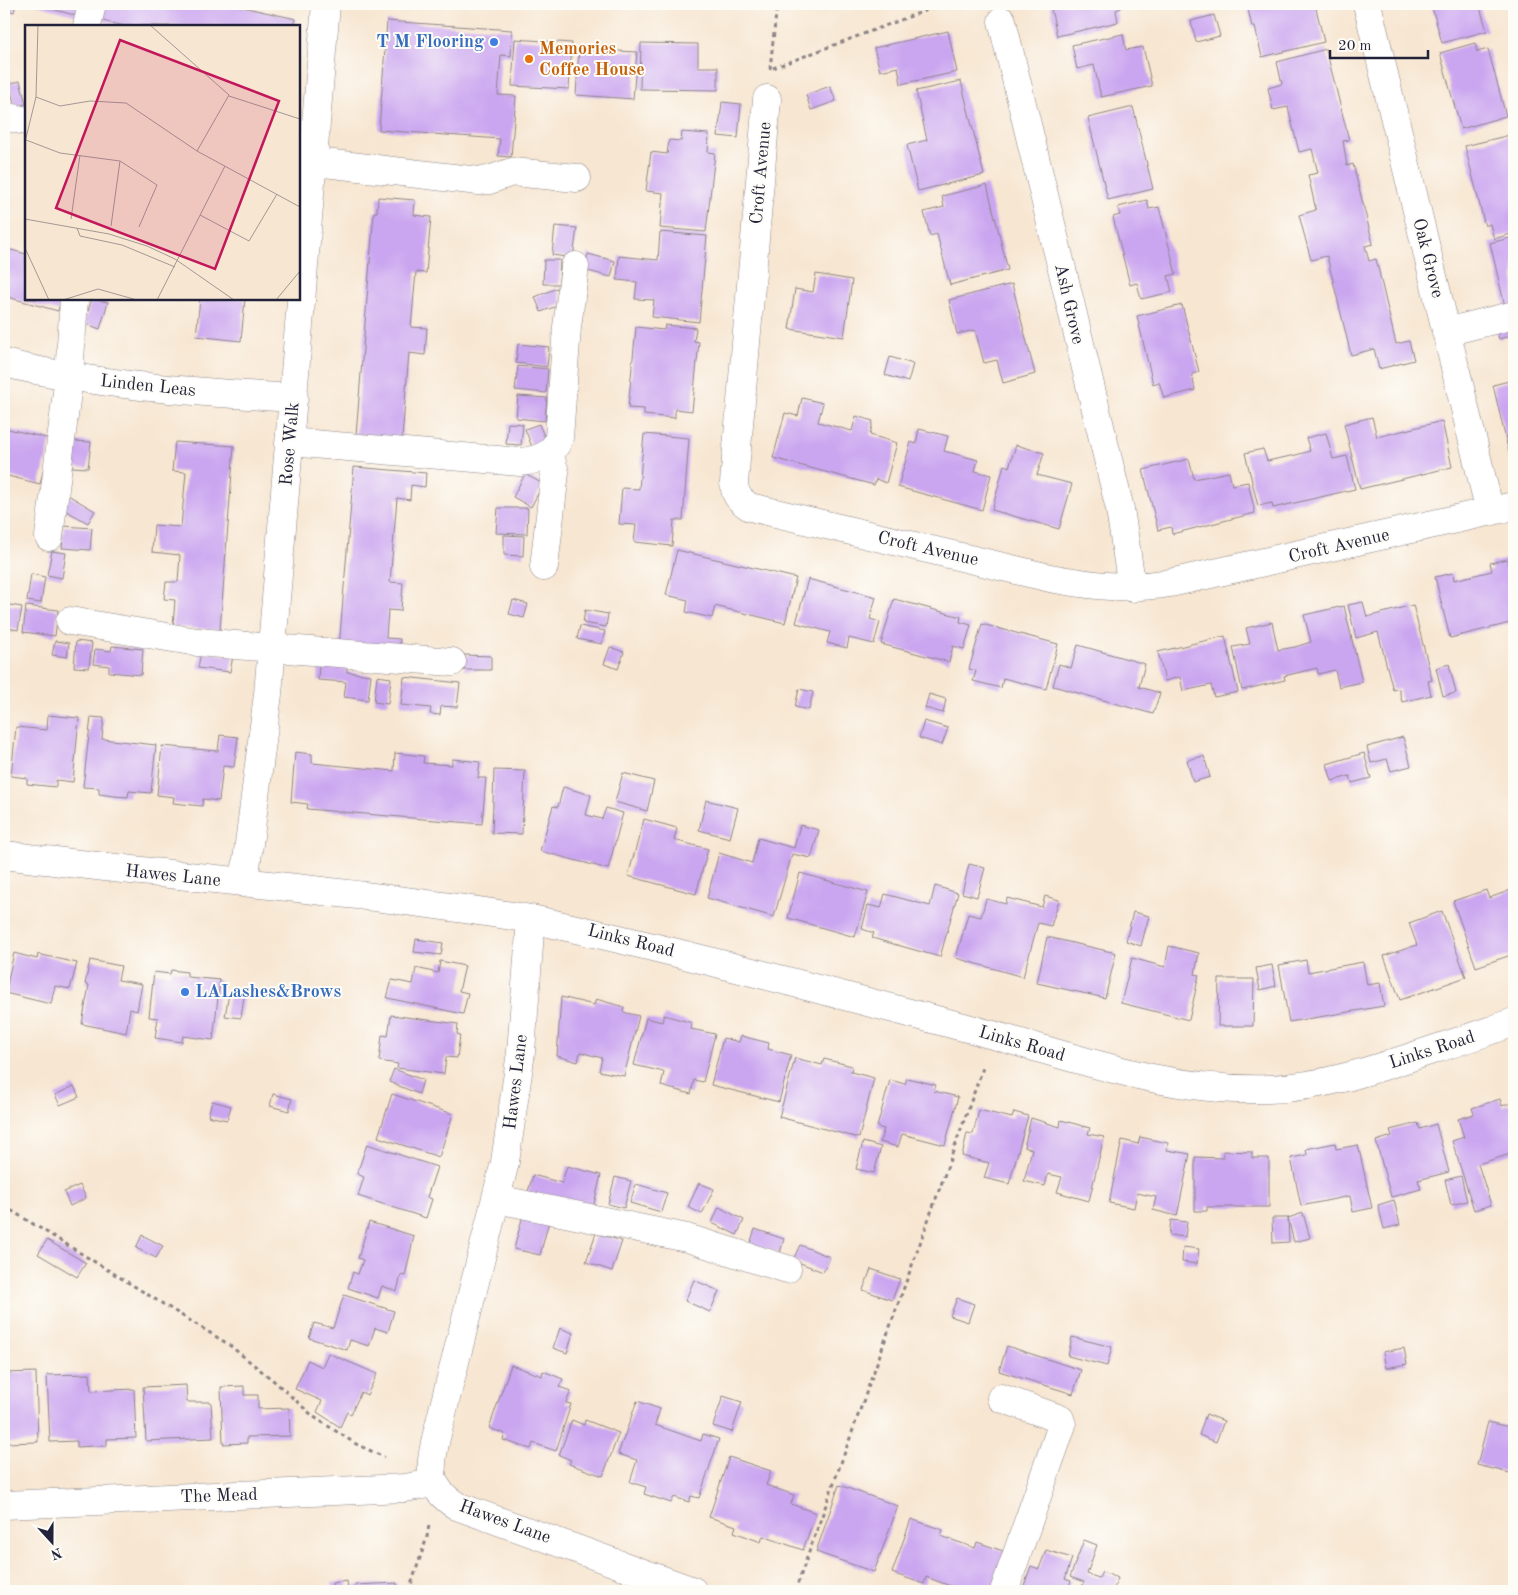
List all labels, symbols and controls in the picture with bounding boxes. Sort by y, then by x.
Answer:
inset map [25,25,300,300]
scale bar [1330,28,1428,60]
place label: T M Flooring [376,33,484,51]
marker: T M Flooring [488,36,500,48]
text: 20 m [1338,39,1372,54]
place label: Memories Coffee House [539,40,645,79]
marker: Memories Coffee House [523,53,535,65]
street label: Croft Avenue [748,121,774,225]
street label: Oak Grove [1409,216,1447,300]
street label: Ash Grove [1051,262,1087,346]
street label: Linden Leas [99,372,197,400]
street label: Rose Walk [277,401,303,487]
street label: Croft Avenue [1287,526,1391,566]
street label: Croft Avenue [876,529,980,569]
street label: Hawes Lane [124,862,222,890]
street label: Links Road [586,922,676,960]
place label: LALashes&Brows [195,983,341,1001]
marker: LALashes&Brows [179,986,191,998]
street label: Links Road [977,1023,1067,1065]
street label: Links Road [1387,1028,1477,1072]
street label: Hawes Lane [501,1033,531,1131]
street label: The Mead [180,1486,258,1506]
street label: Hawes Lane [457,1497,553,1547]
north arrow [28,1518,78,1568]
text: N [49,1545,64,1562]

